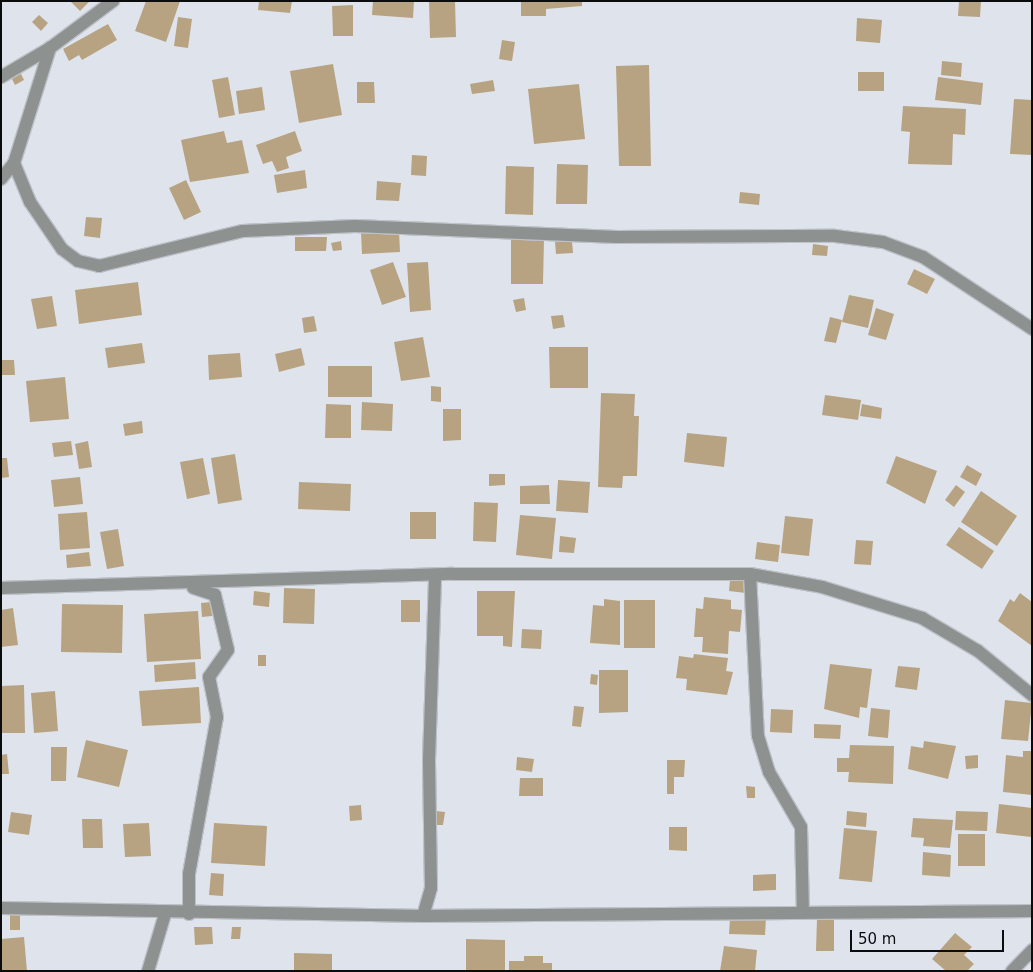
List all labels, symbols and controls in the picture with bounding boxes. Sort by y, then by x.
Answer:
scale bar [853,920,1007,952]
text: 50 m [858,930,896,948]

